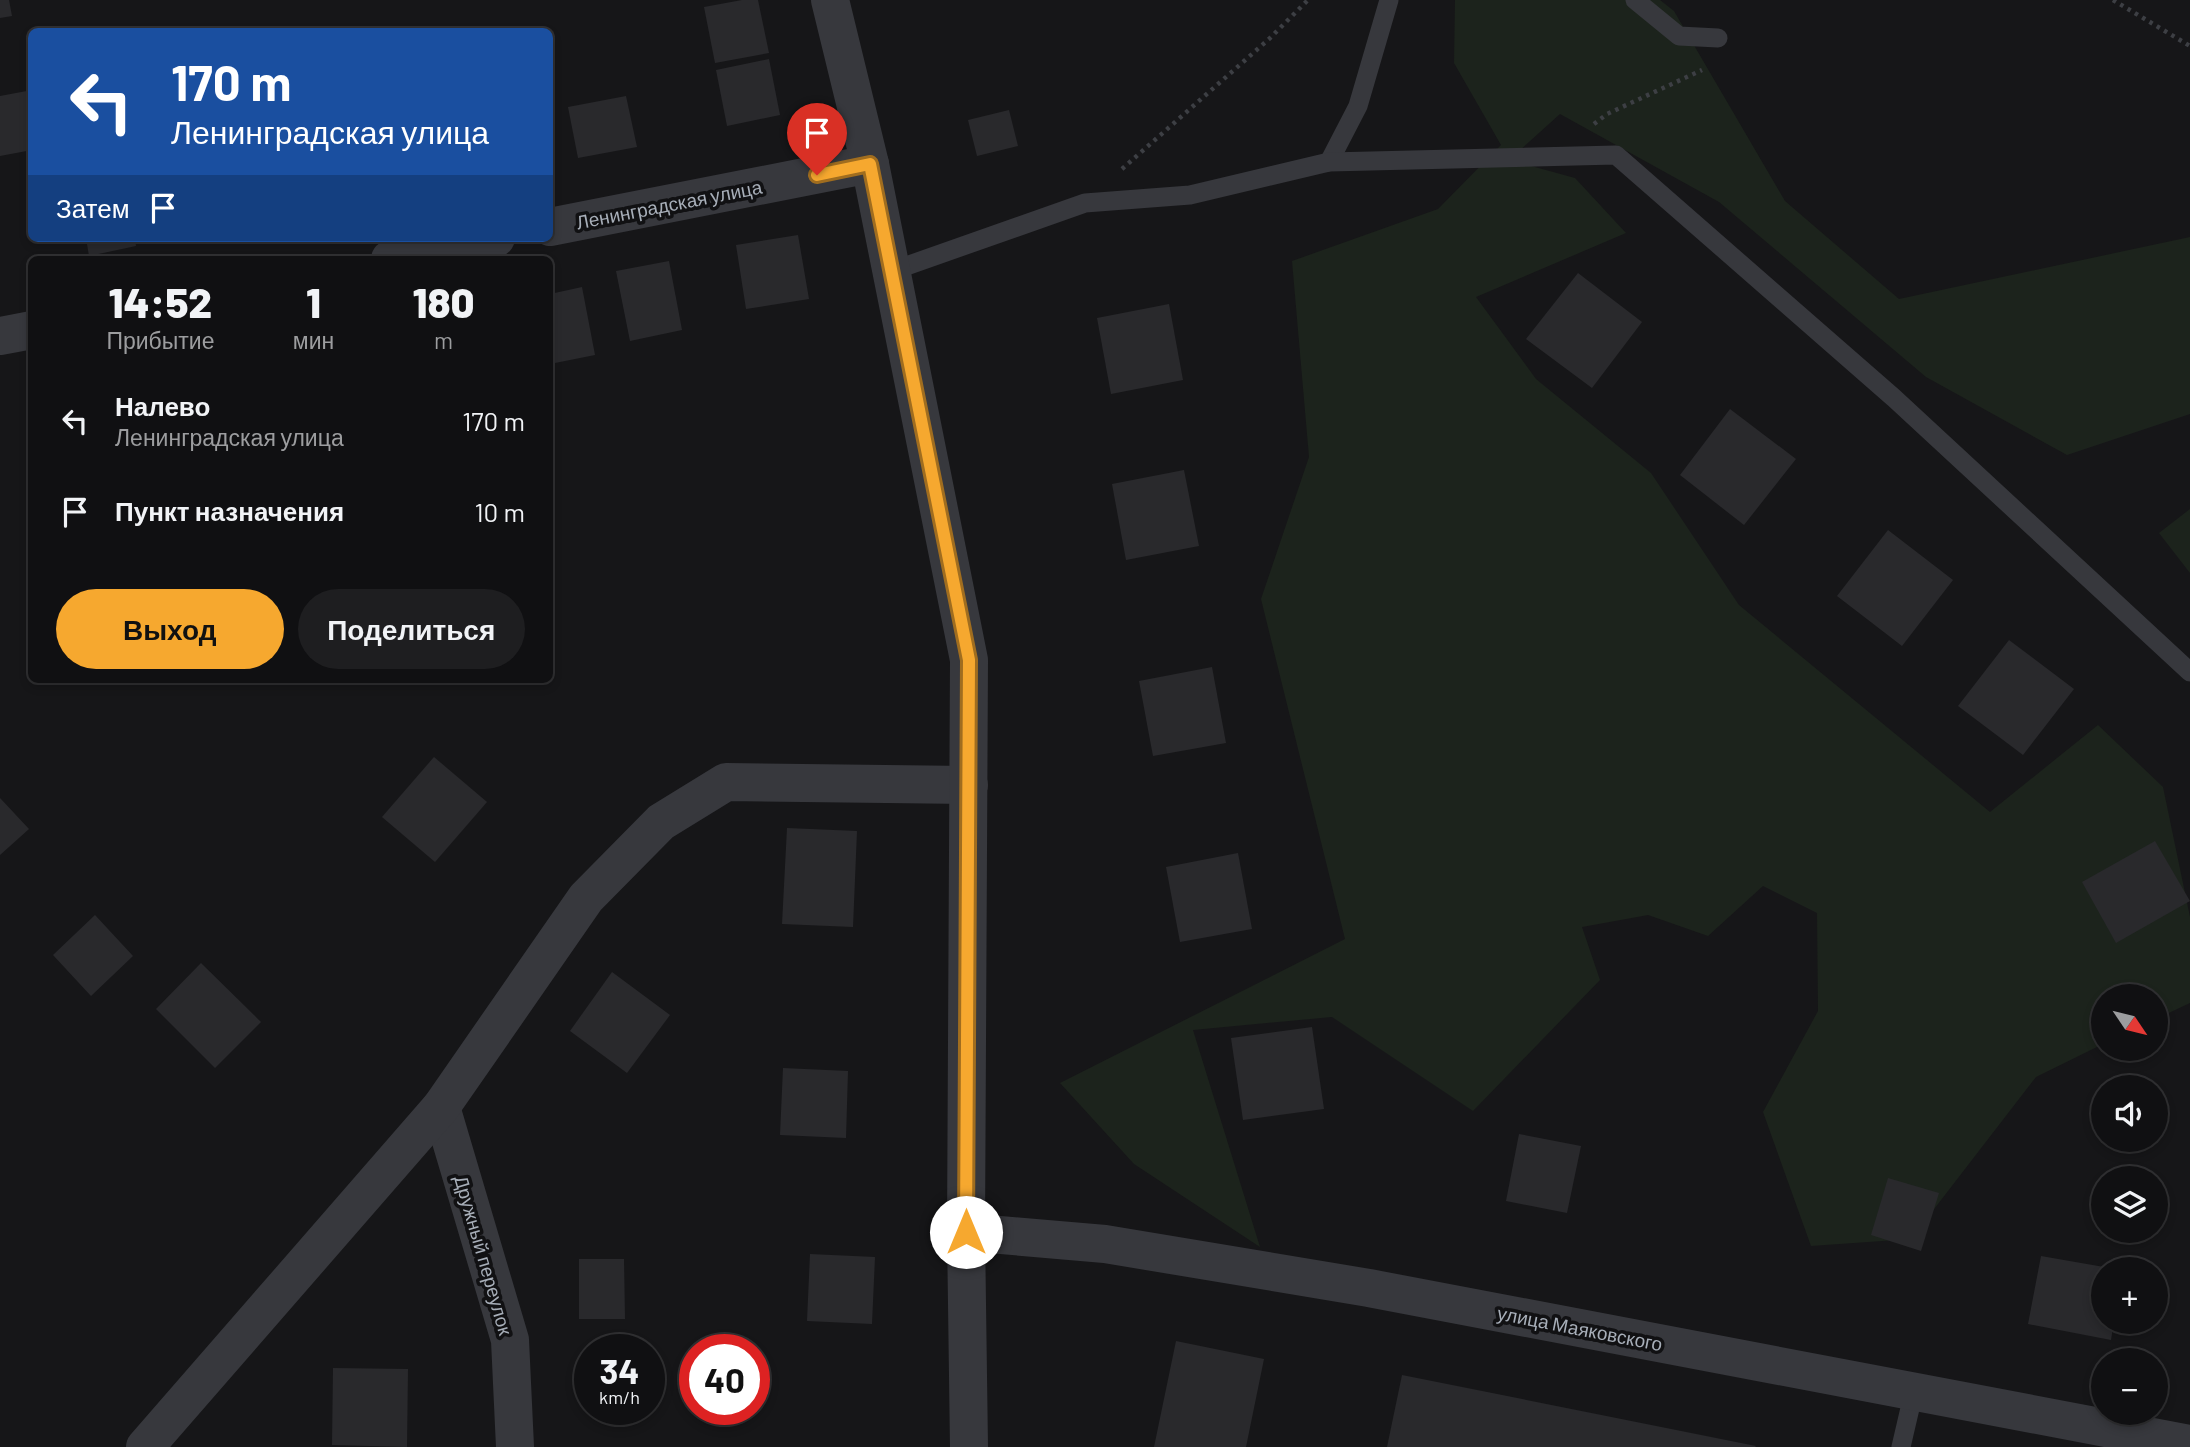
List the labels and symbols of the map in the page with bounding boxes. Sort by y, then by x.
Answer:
pin [787,103,847,175]
street label: Ленинградская улица [574,175,764,233]
north arrow [2091,984,2168,1060]
street label: Дружный переулок [450,1172,518,1338]
position arrow [929,1195,1003,1269]
street label: улица Маяковского [1496,1301,1664,1355]
speed limit sign: 40 [679,1334,770,1425]

